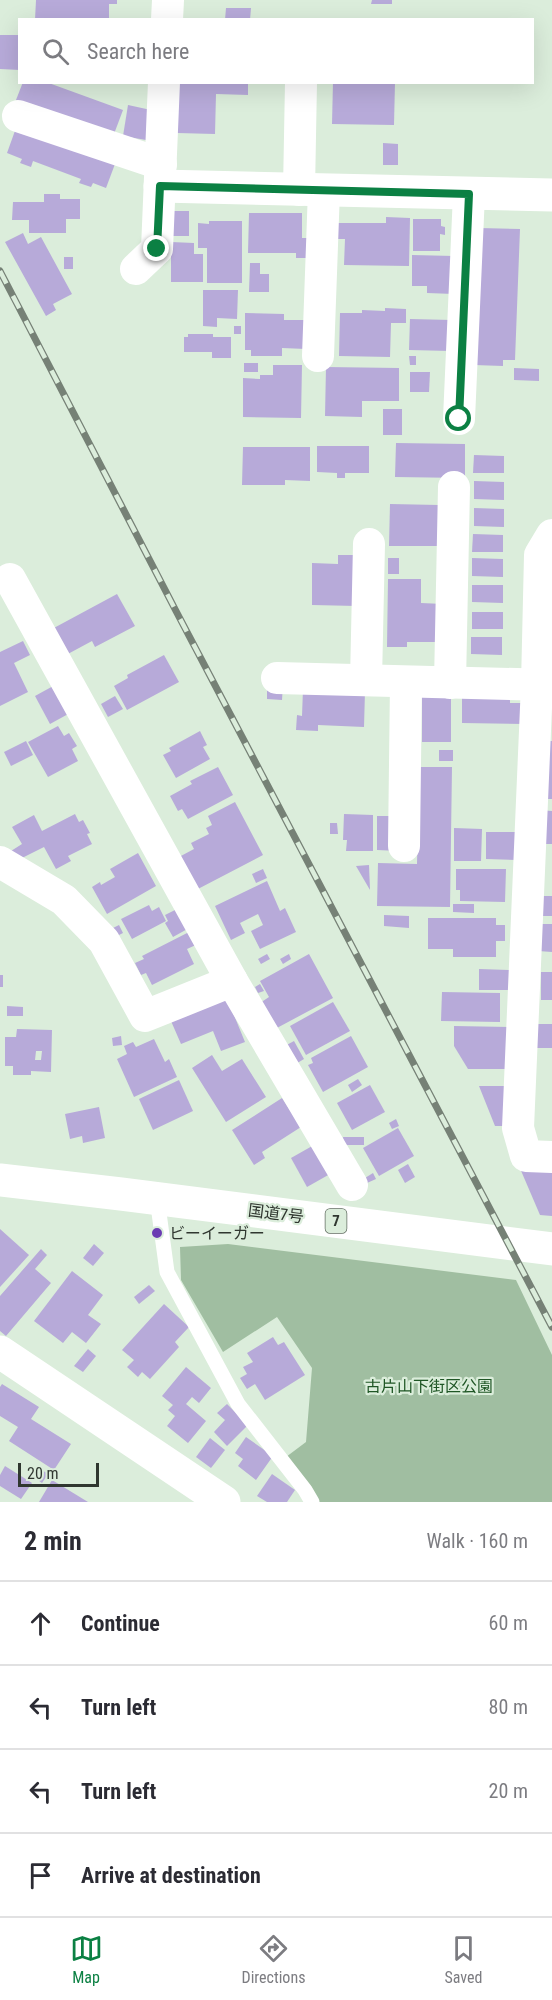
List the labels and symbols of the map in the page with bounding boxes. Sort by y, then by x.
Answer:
route end [143,235,169,261]
route start [445,405,471,431]
street label: 国道7号 [247,1201,305,1226]
road number: 7 [326,1209,346,1233]
place label: ビーイーガー [169,1224,265,1243]
marker: ビーイーガー [150,1226,164,1240]
park label: 古片山下街区公園 [365,1377,493,1396]
scale bar [18,1460,99,1488]

